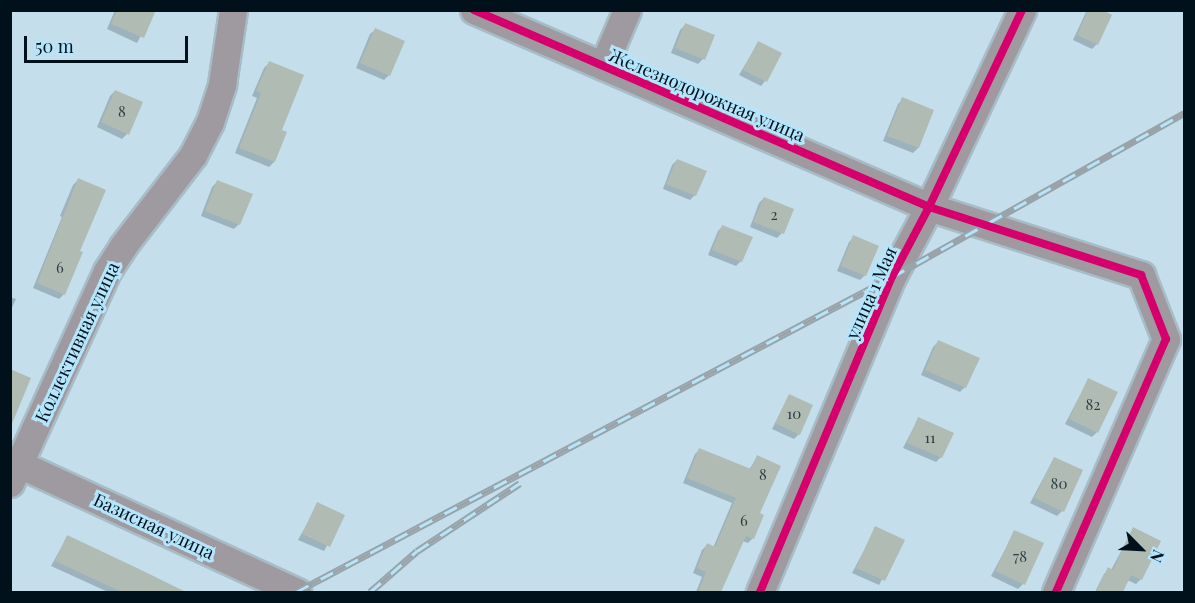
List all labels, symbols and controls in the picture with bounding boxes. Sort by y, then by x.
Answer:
scale bar [27,24,190,62]
text: 50 m [35,34,74,58]
street label: Железнодорожная улица [606,44,808,146]
house number: 8 [118,103,126,121]
house number: 2 [770,206,778,224]
street label: улица 1 Мая [841,244,901,342]
street label: Коллективная улица [30,259,124,425]
house number: 6 [56,259,64,277]
house number: 82 [1086,396,1100,414]
house number: 10 [787,405,801,423]
house number: 11 [924,429,936,447]
house number: 8 [759,466,767,484]
house number: 80 [1051,475,1067,493]
street label: Базисная улица [90,489,218,563]
house number: 6 [740,512,748,530]
north arrow [1111,519,1171,579]
text: N [1146,547,1170,566]
house number: 78 [1013,548,1027,566]

